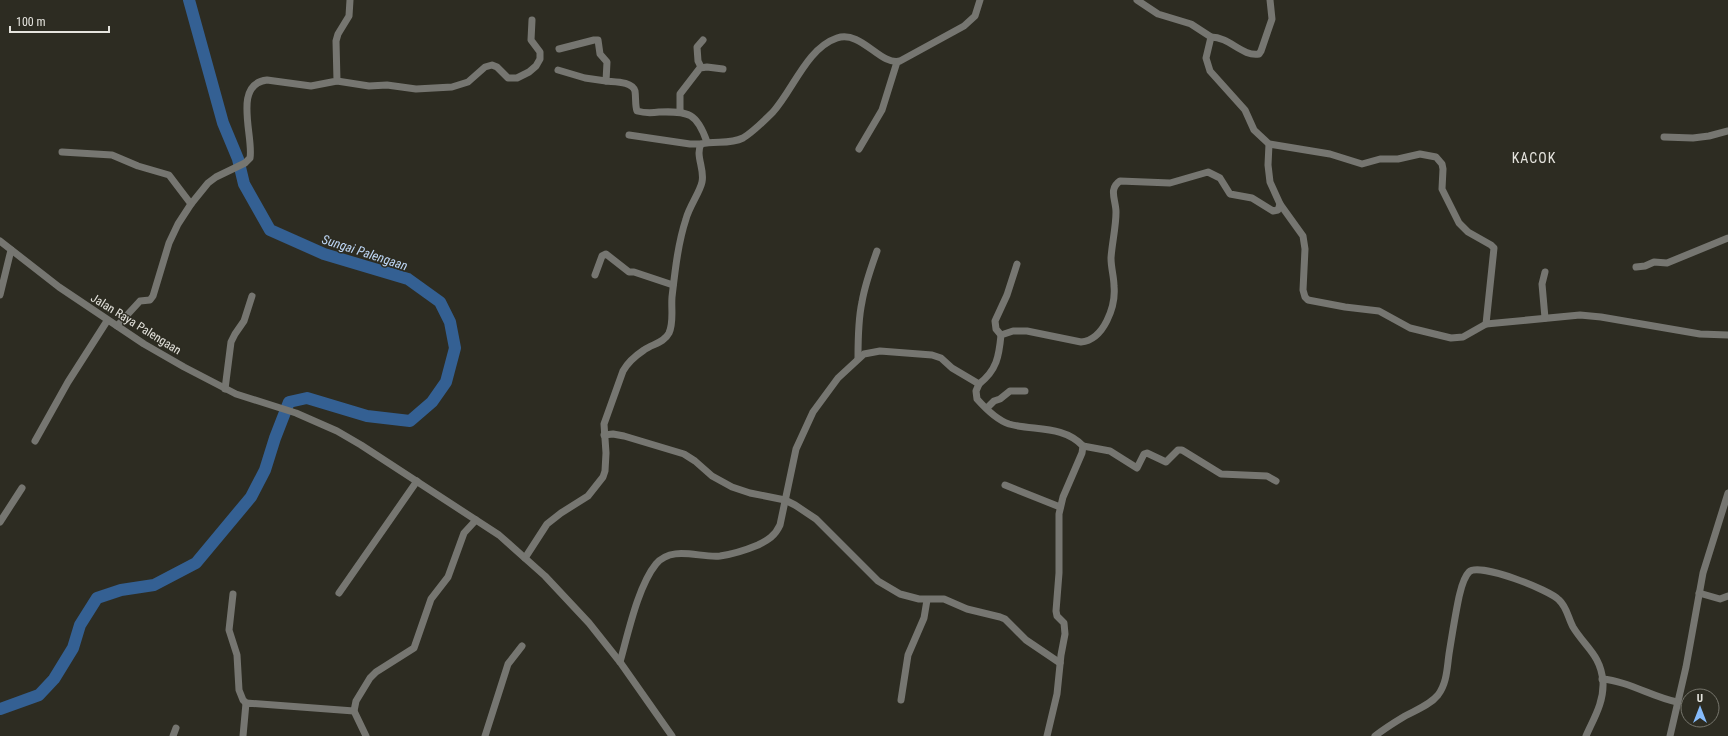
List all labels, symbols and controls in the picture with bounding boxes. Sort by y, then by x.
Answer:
scale bar [10,8,109,34]
text: 100 m [16,15,46,29]
district label: KACOK [1512,150,1556,166]
water label: Sungai Palengaan [320,232,410,273]
street label: Jalan Raya Palengaan [88,291,184,358]
north arrow [1680,688,1720,728]
text: U [1697,692,1703,705]

